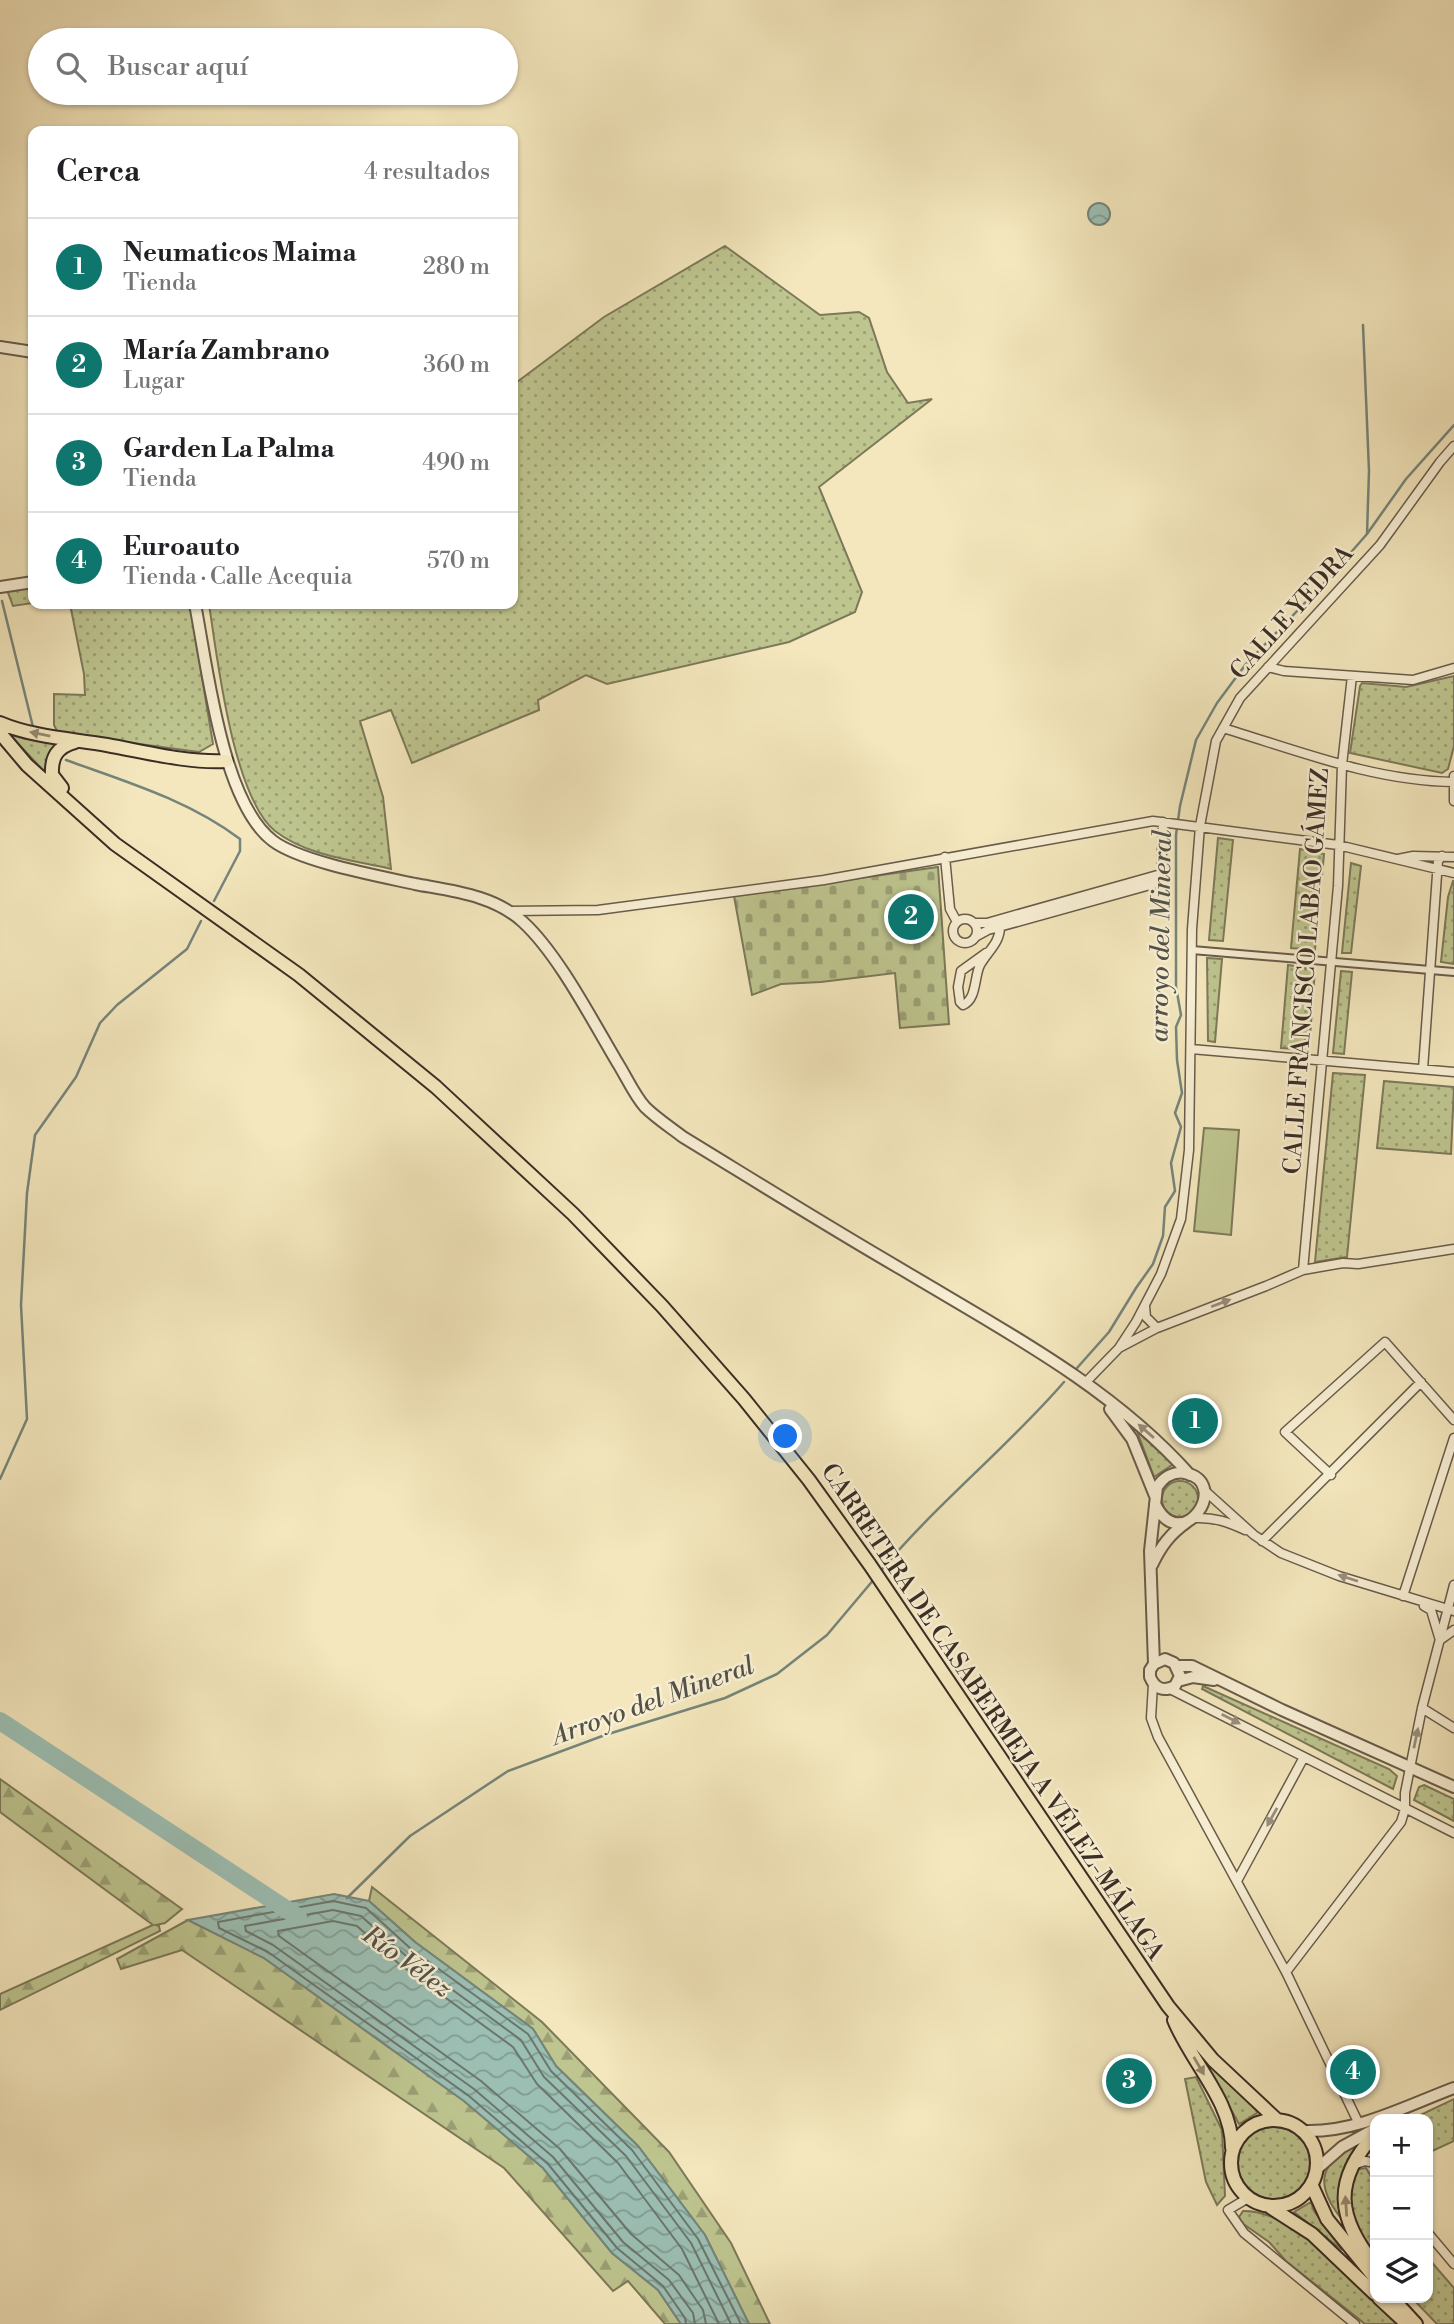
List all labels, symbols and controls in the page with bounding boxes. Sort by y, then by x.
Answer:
search box [28,28,518,105]
icon: search [52,48,90,86]
text: Buscar aquí [108,51,248,83]
text: Cerca [56,153,140,191]
text: 4 resultados [364,158,490,186]
text: Neumaticos Maima [123,237,357,269]
text: 1 [73,253,85,281]
text: 280 m [423,253,490,281]
text: Tienda [123,269,197,297]
text: María Zambrano [123,335,330,367]
text: 2 [72,351,86,379]
text: 360 m [423,351,490,379]
text: Lugar [123,367,185,395]
text: Garden La Palma [123,433,334,465]
text: 3 [72,449,86,477]
text: 490 m [422,449,490,477]
text: Tienda [123,465,197,493]
text: Euroauto [123,531,240,563]
street label: CALLE YEDRA [1224,539,1361,686]
text: 4 [71,547,87,575]
text: 570 m [427,547,490,575]
text: Tienda · Calle Acequia [123,563,352,591]
one-way arrow [29,728,51,739]
street label: CALLE FRANCISCO LABAO GÁMEZ [1277,767,1336,1175]
water label: arroyo del Mineral [1143,829,1179,1043]
pin: 2 [888,891,934,943]
one-way arrow [1210,1297,1231,1308]
pin: 1 [1172,1395,1218,1447]
your location [768,1419,802,1453]
one-way arrow [1137,1423,1155,1439]
street label: CARRETERA DE CASABERMEJA A VÉLEZ-MÁLAGA [814,1457,1171,1967]
one-way arrow [1337,1573,1358,1583]
water label: Arroyo del Mineral [544,1649,759,1754]
one-way arrow [1221,1714,1241,1725]
one-way arrow [1410,1726,1421,1748]
one-way arrow [1266,1807,1278,1826]
water label: Río Vélez [355,1918,458,2005]
pin: 4 [1330,2046,1376,2098]
pin: 3 [1106,2055,1152,2107]
one-way arrow [1193,2057,1205,2076]
map controls [1370,2114,1433,2303]
button: + [1370,2114,1433,2177]
button: − [1370,2177,1433,2240]
one-way arrow [1340,2195,1351,2217]
button: layers [1370,2240,1433,2303]

